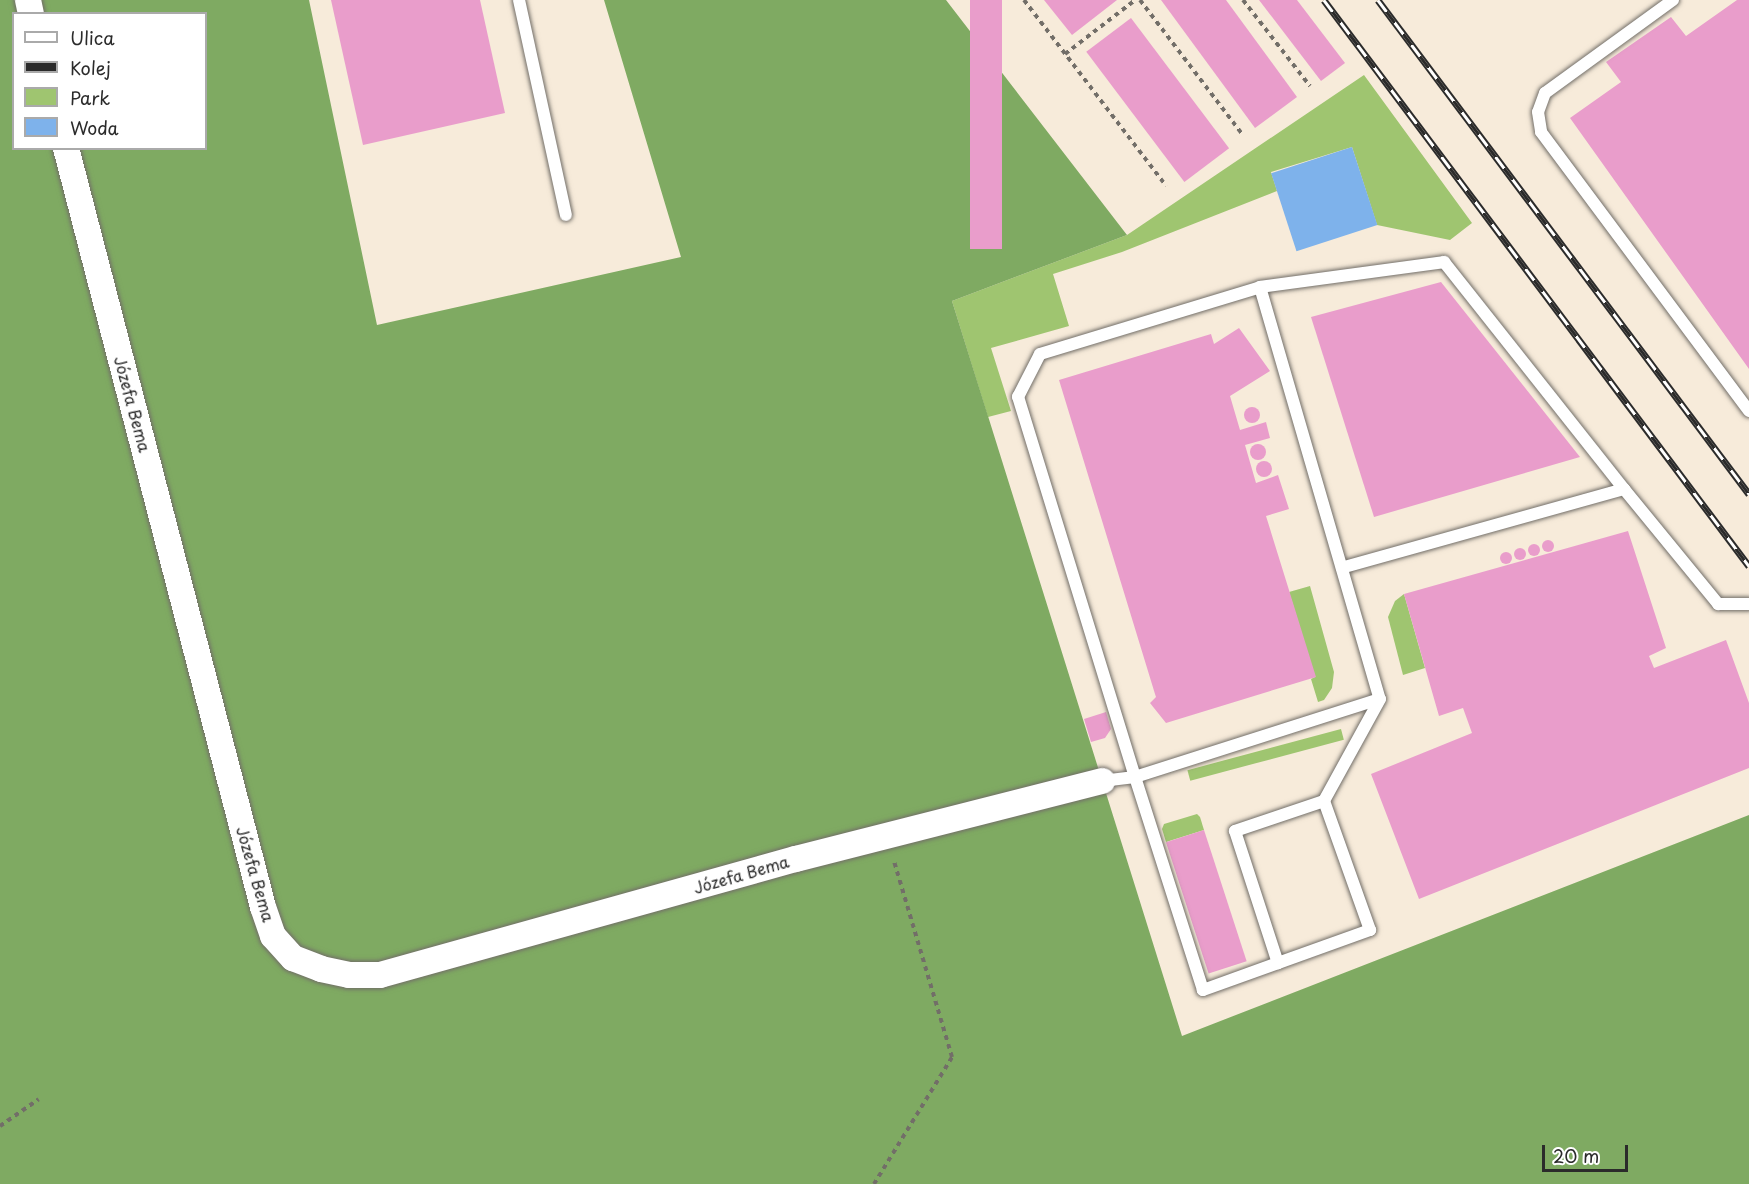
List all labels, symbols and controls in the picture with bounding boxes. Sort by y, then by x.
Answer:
legend [12,12,207,150]
text: Ulica [70,24,115,51]
text: Kolej [70,54,111,81]
text: Park [70,84,110,111]
text: Woda [70,114,119,141]
street label: Józefa Bema [111,353,155,455]
street label: Józefa Bema [233,824,279,924]
street label: Józefa Bema [691,851,791,897]
scale bar [1545,1133,1630,1171]
text: 20 m [1553,1142,1599,1169]

